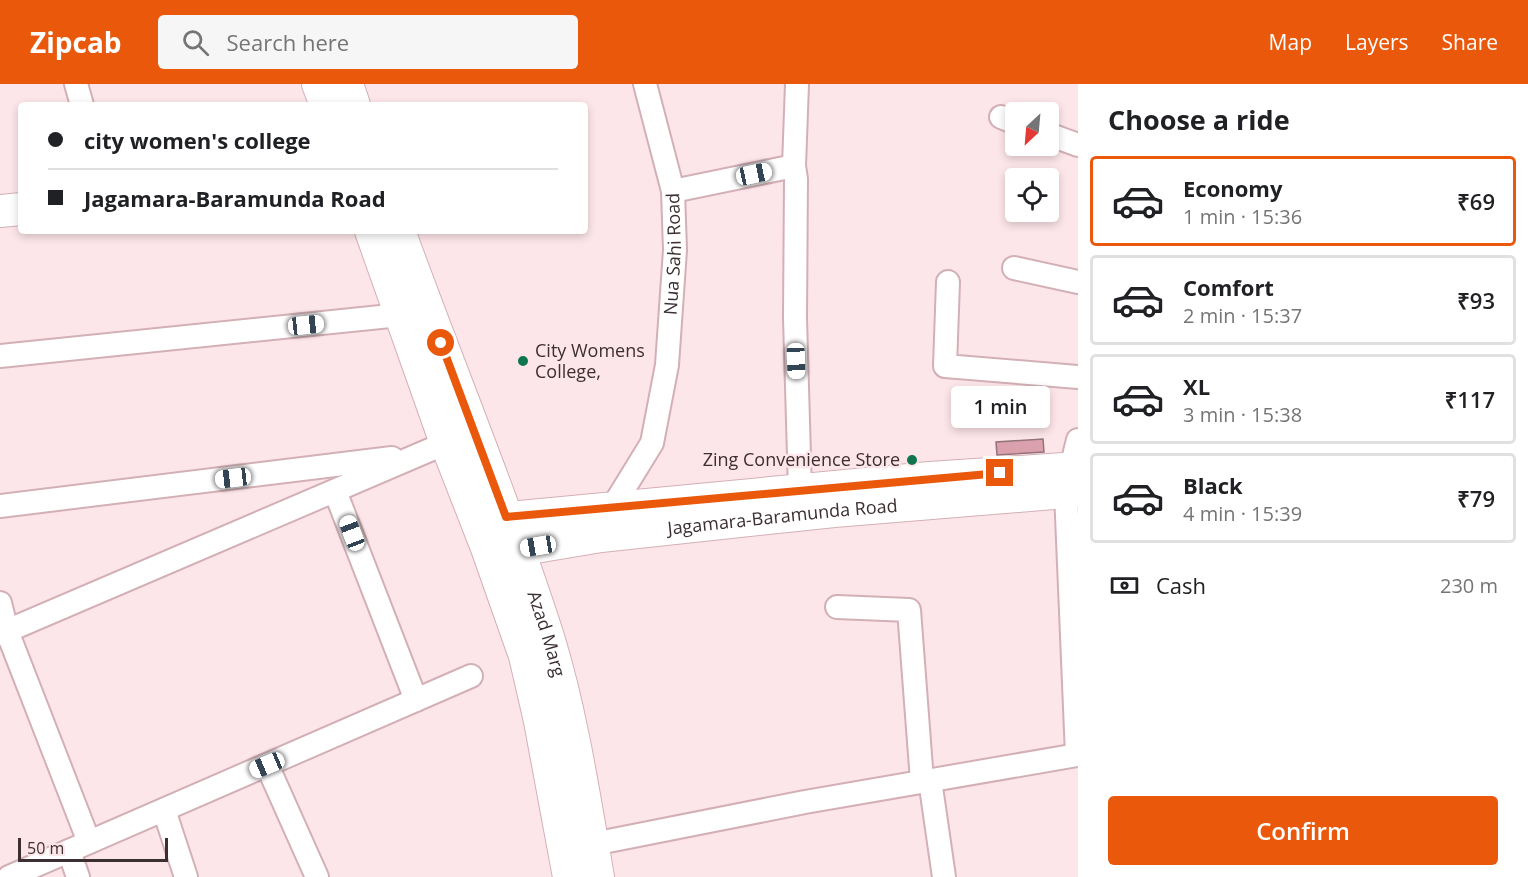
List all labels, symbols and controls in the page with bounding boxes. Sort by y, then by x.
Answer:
search box [158,15,578,69]
text: Zipcab [30,23,122,61]
icon: search [179,26,212,59]
text: Search here [227,27,349,57]
text: Map [1269,28,1312,56]
text: Layers [1345,28,1409,56]
text: Share [1442,28,1498,56]
text: Choose a ride [1108,101,1290,138]
north arrow [1005,102,1059,156]
map controls [1005,102,1059,222]
text: city women's college [84,125,311,155]
car [735,161,773,187]
button: locate [1005,168,1059,222]
text: Economy [1183,173,1282,203]
icon: car [1111,174,1165,228]
text: Jagamara-Baramunda Road [84,183,386,213]
text: ₹69 [1457,186,1495,216]
street label: Nua Sahi Road [658,192,686,316]
text: 1 min · 15:36 [1183,203,1302,230]
text: Comfort [1183,272,1274,302]
icon: car [1111,273,1165,327]
text: ₹93 [1457,285,1495,315]
text: 2 min · 15:37 [1183,302,1302,329]
car [287,314,325,336]
route start [427,329,454,356]
place label: City Womens College, [535,338,645,383]
car [786,343,806,379]
marker: City Womens College, [516,354,530,368]
text: XL [1183,371,1210,401]
icon: car [1111,372,1165,426]
text: ₹117 [1445,384,1495,414]
callout: 1 min [950,386,1050,428]
text: 1 min [974,393,1028,420]
text: 3 min · 15:38 [1183,401,1302,428]
place label: Zing Convenience Store [703,447,900,471]
marker: Zing Convenience Store [905,453,919,467]
route end [986,459,1013,486]
car [214,467,252,489]
text: Black [1183,470,1243,500]
icon: car [1111,471,1165,525]
text: ₹79 [1457,483,1495,513]
street label: Jagamara-Baramunda Road [664,493,898,540]
text: 4 min · 15:39 [1183,500,1302,527]
car [337,513,367,553]
car [519,534,557,558]
icon: cash [1108,569,1141,602]
text: Cash [1156,570,1206,600]
text: 230 m [1440,572,1498,599]
street label: Azad Marg [523,587,572,679]
car [247,750,287,780]
button: Confirm [1108,796,1498,865]
scale bar [18,835,168,862]
text: 50 m [27,837,64,859]

